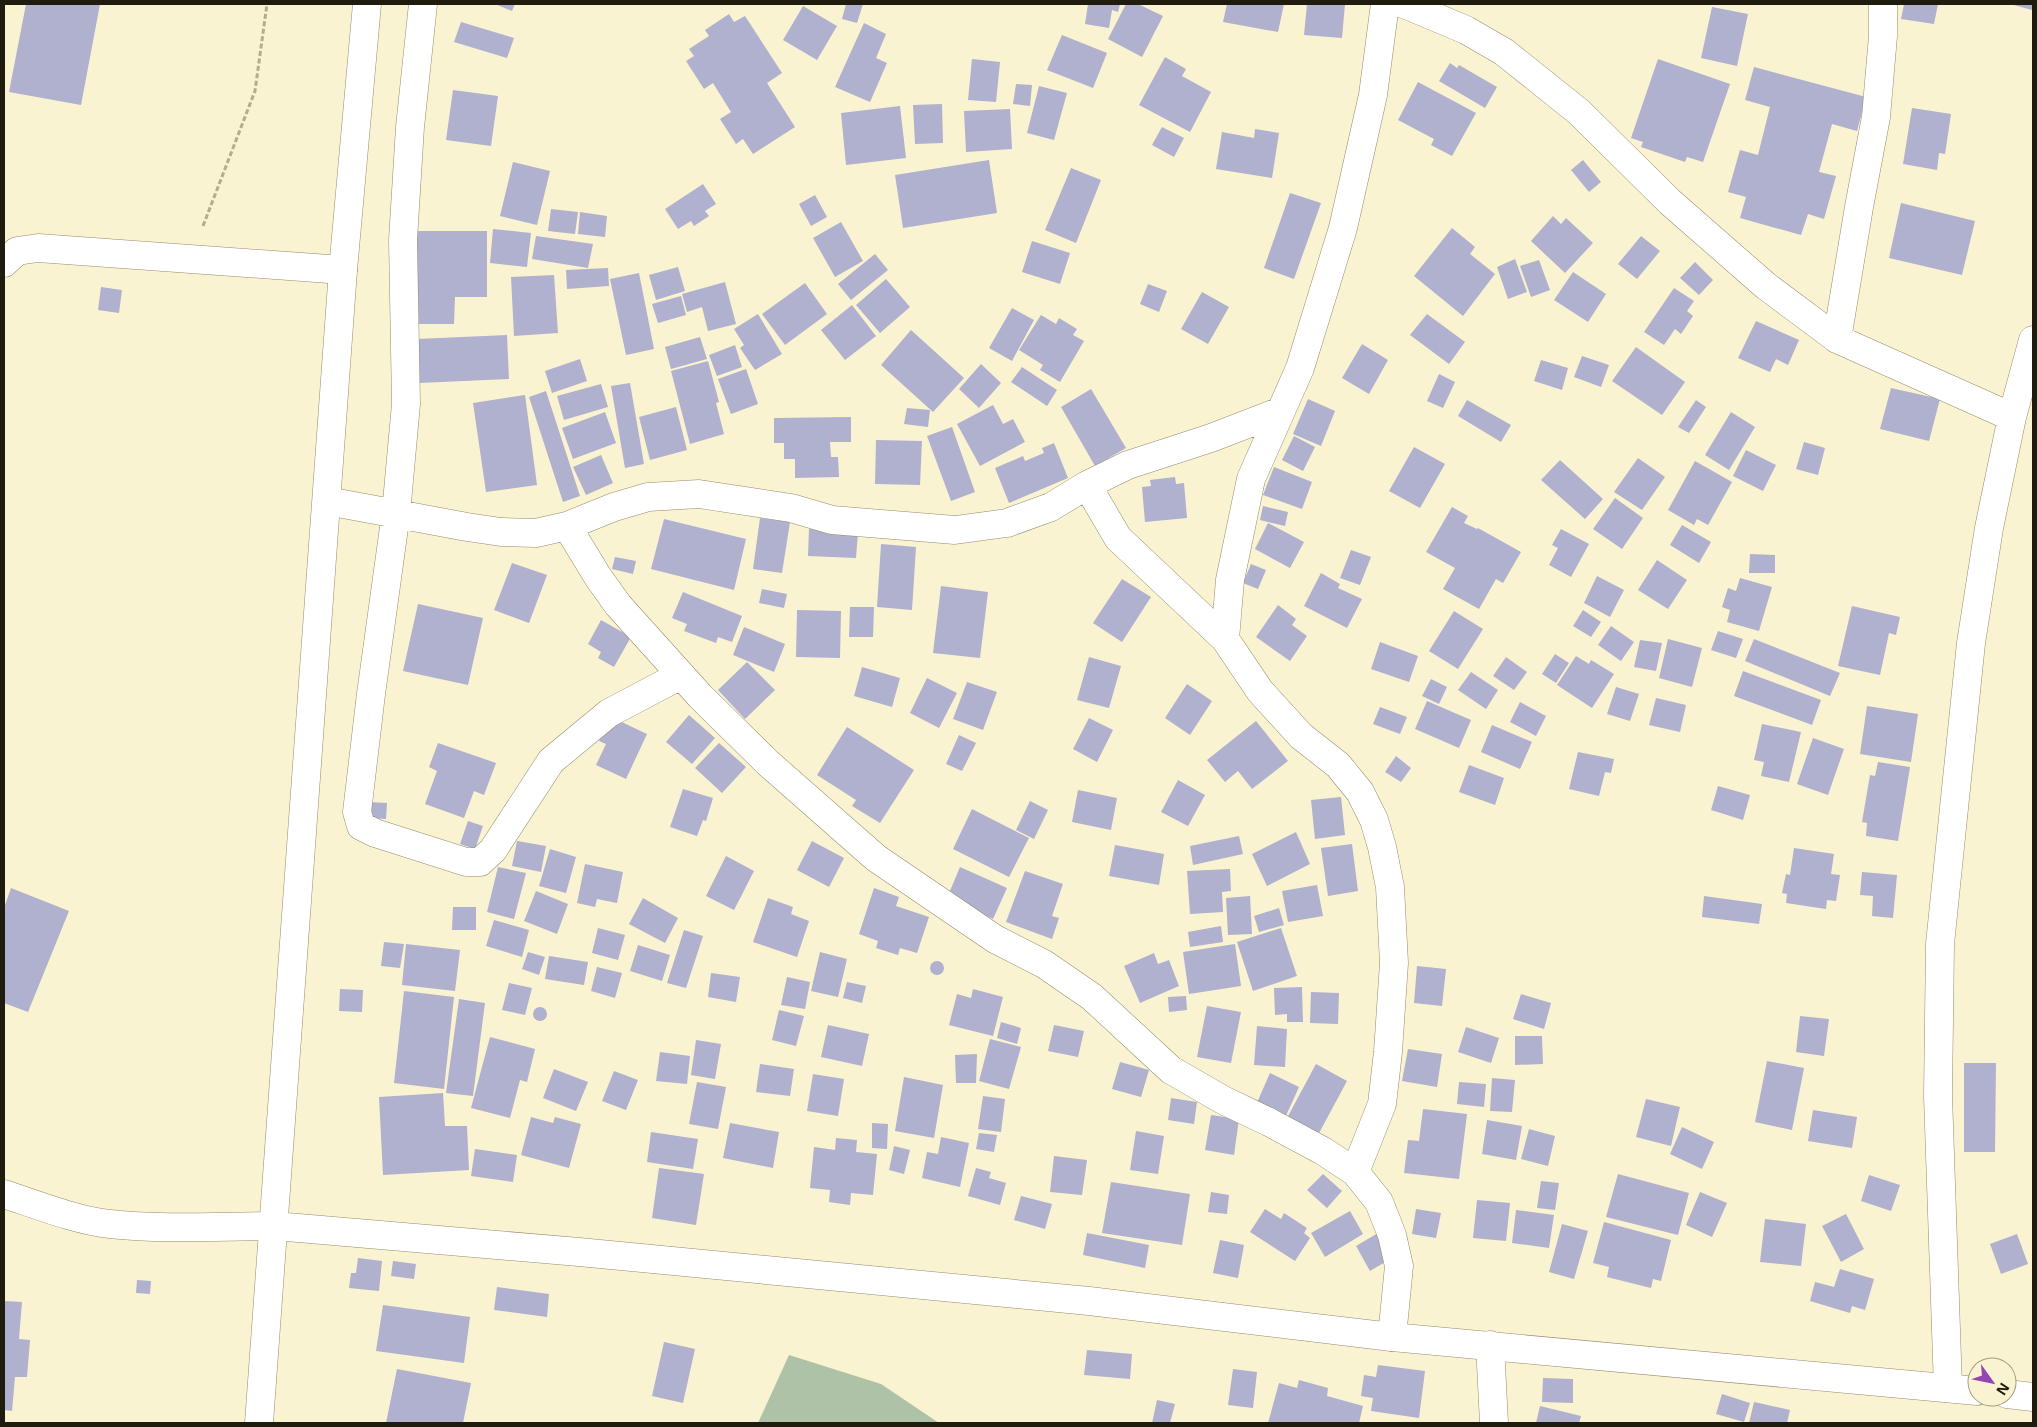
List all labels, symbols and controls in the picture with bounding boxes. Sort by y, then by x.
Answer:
north arrow [1967,1357,2017,1407]
text: N [1992,1379,2014,1399]

